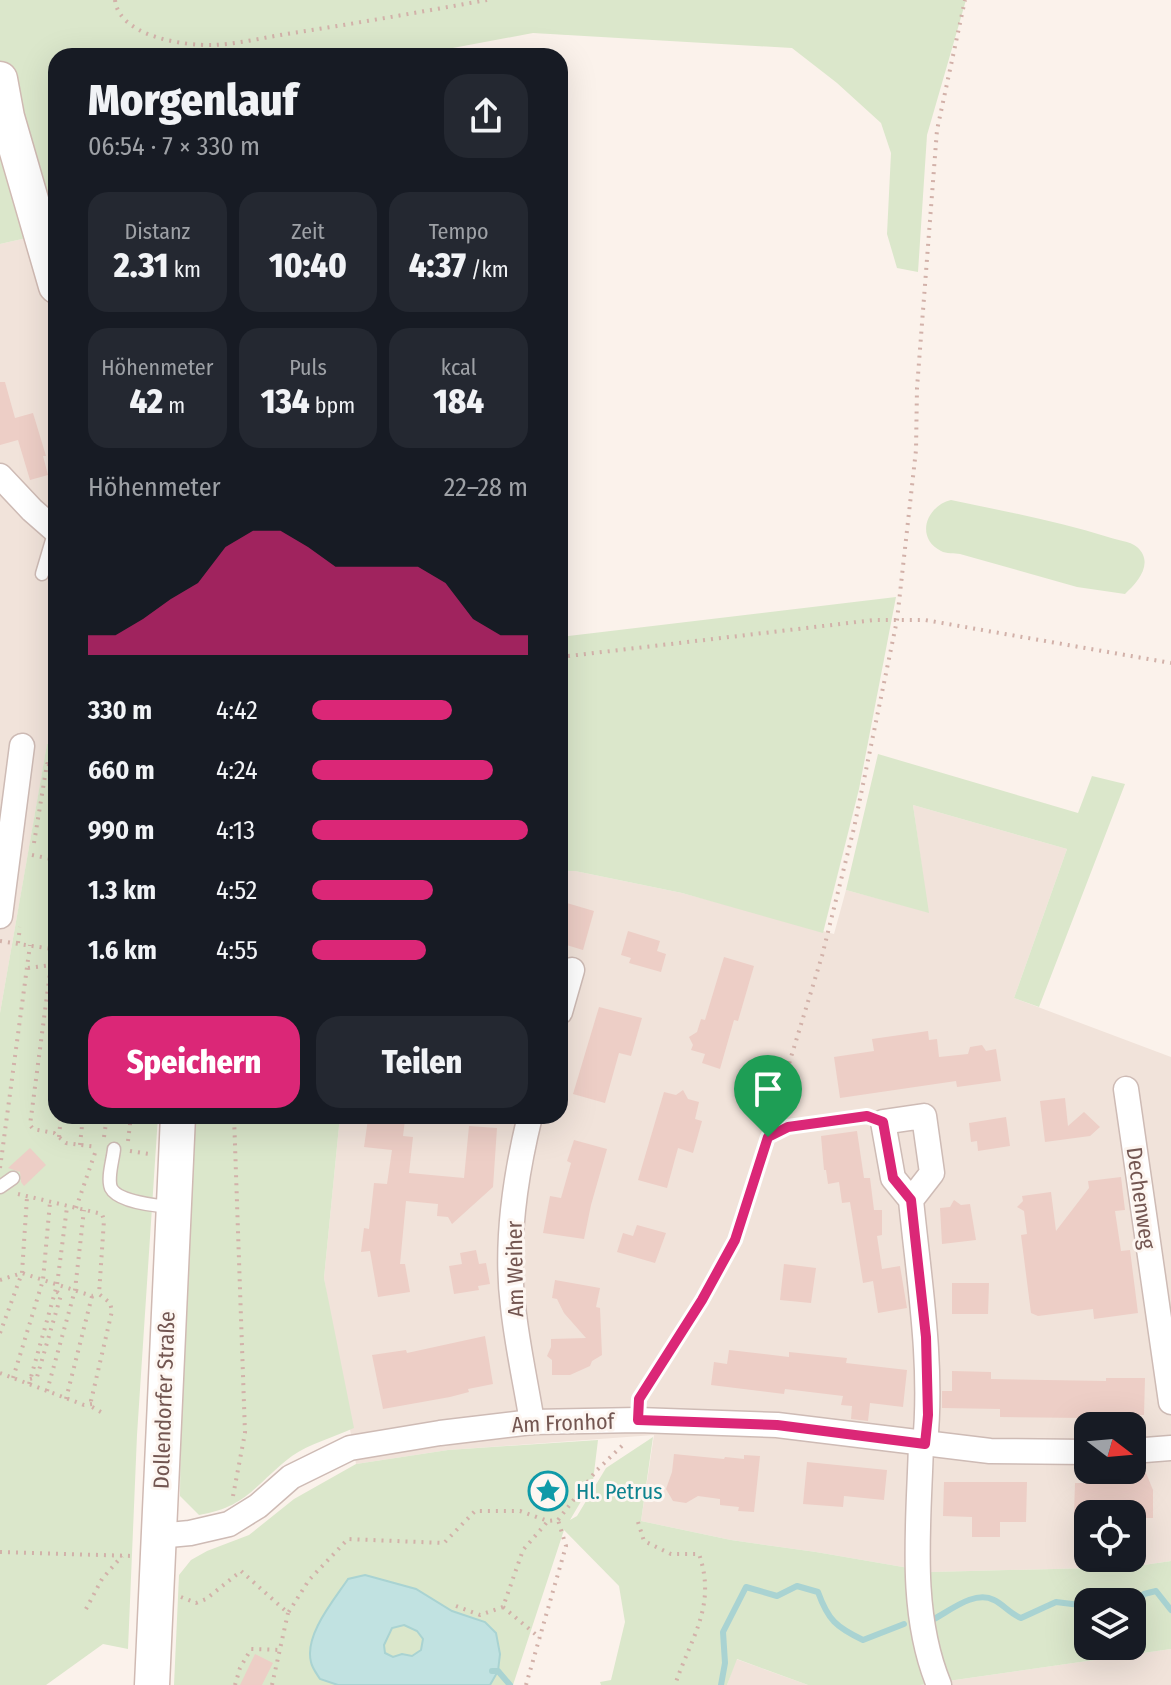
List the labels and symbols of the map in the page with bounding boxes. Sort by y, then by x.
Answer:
pin [734,1055,802,1137]
street label: Dechenweg [1120,1145,1162,1251]
street label: Am Weiher [501,1220,529,1317]
street label: Dollendorfer Straße [147,1311,181,1489]
street label: Am Fronhof [511,1408,616,1438]
north arrow [1074,1412,1146,1484]
place icon: Hl. Petrus [527,1470,569,1512]
place label: Hl. Petrus [576,1478,663,1505]

